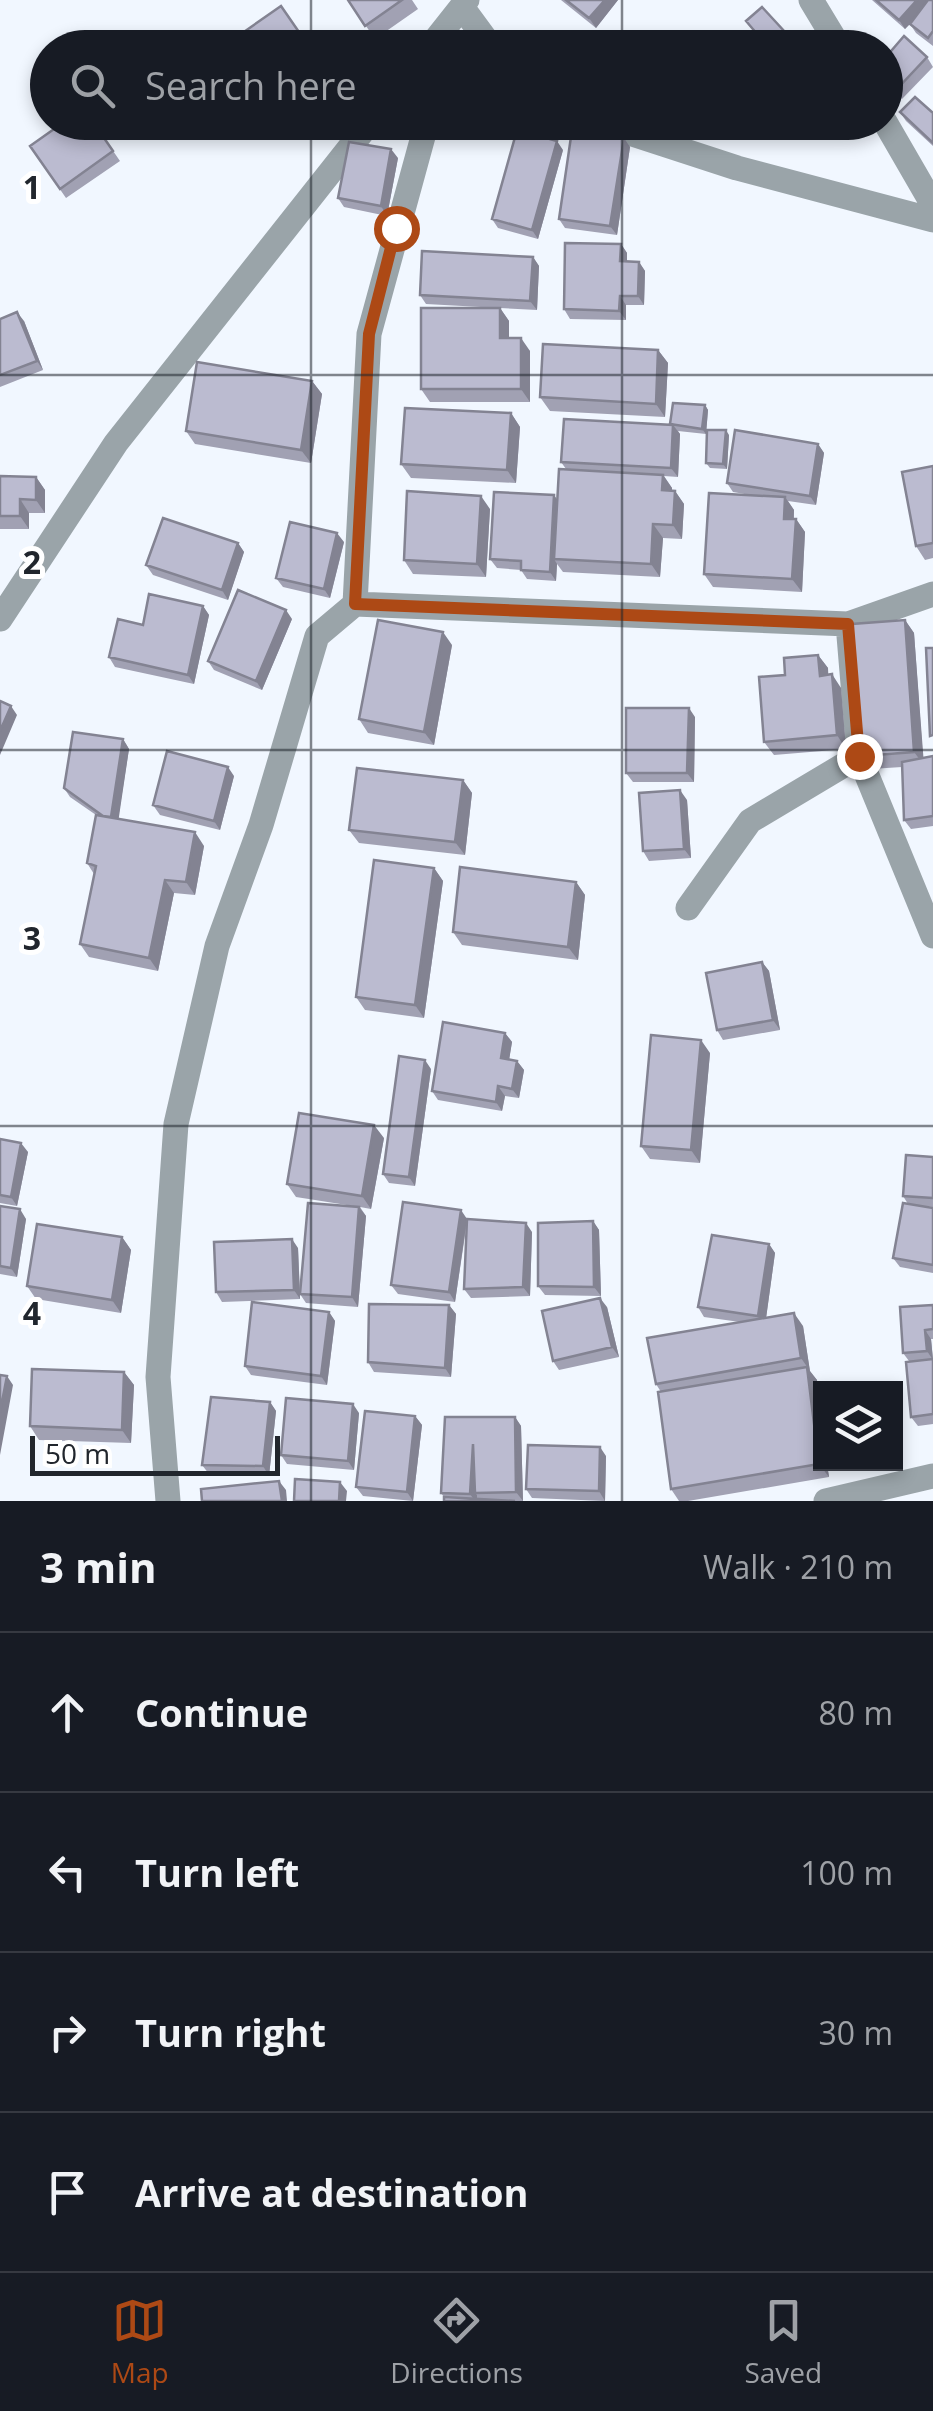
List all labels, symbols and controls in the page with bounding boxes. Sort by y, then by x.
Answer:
search box [30,30,903,140]
icon: search [65,58,120,113]
text: Search here [145,59,357,111]
text: 1 [23,165,41,208]
route start [374,206,420,252]
text: 2 [23,540,41,583]
route end [837,734,883,780]
text: 3 [23,916,41,959]
text: 4 [23,1291,41,1334]
map controls [813,1381,903,1471]
button: layers [813,1381,903,1471]
scale bar [30,1431,280,1476]
text: 50 m [45,1434,110,1472]
text: 3 min [40,1538,157,1595]
text: Walk · 210 m [703,1545,893,1588]
icon: ahead [40,1685,95,1740]
text: Continue [135,1686,308,1738]
text: 80 m [818,1691,893,1734]
icon: left [40,1845,95,1900]
text: Turn left [135,1846,299,1898]
text: 100 m [800,1851,893,1894]
icon: right [40,2005,95,2060]
text: Turn right [135,2006,326,2058]
text: 30 m [818,2011,893,2054]
icon: arrive [40,2165,95,2220]
text: Arrive at destination [135,2166,529,2218]
tab: Map [111,2293,169,2391]
tab: Directions [390,2293,523,2391]
tab: Saved [744,2293,822,2391]

